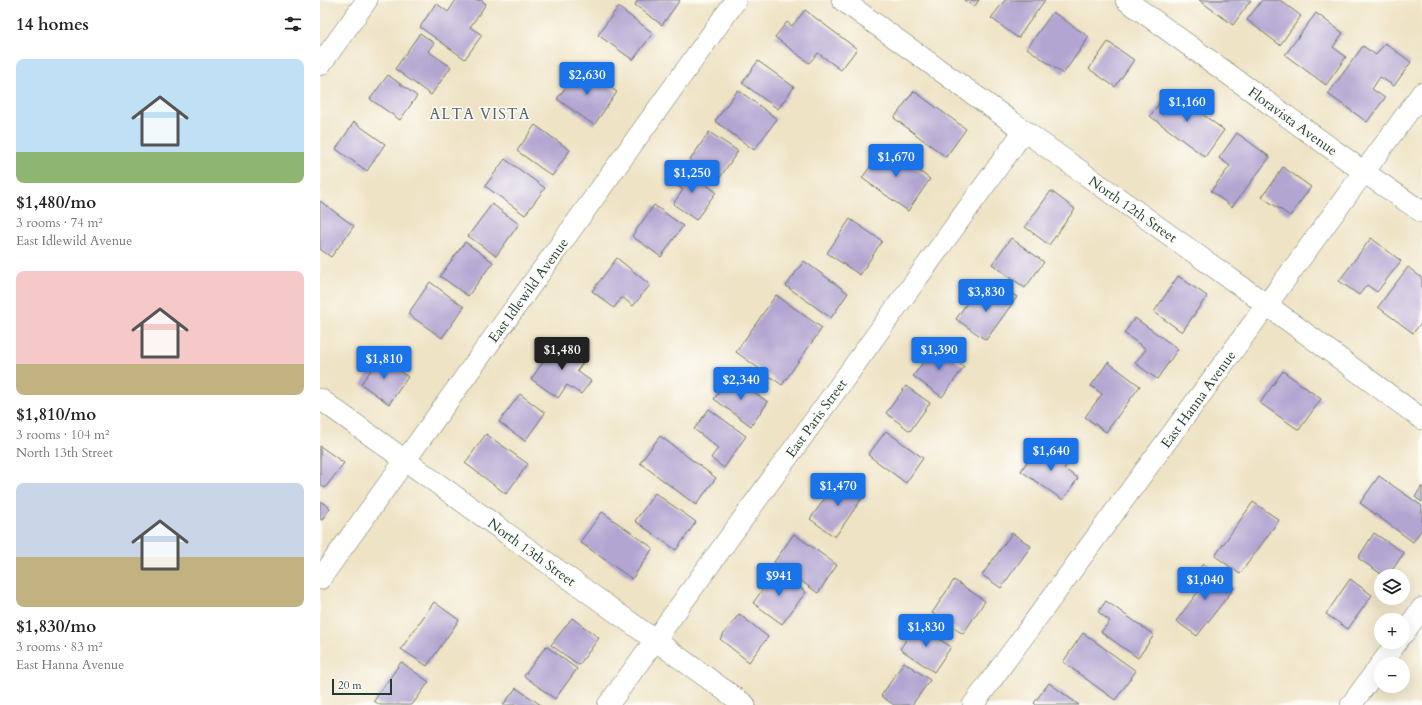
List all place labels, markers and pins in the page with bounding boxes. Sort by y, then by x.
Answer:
pin: $2,630 [554,62,620,96]
pin: $1,160 [1154,89,1220,123]
pin: $1,670 [863,144,929,178]
pin: $1,250 [659,160,725,194]
pin: $3,830 [953,279,1019,313]
pin: $1,480 [529,337,595,371]
pin: $1,390 [906,337,972,371]
pin: $1,810 [351,346,417,380]
pin: $2,340 [708,367,774,401]
pin: $1,640 [1018,438,1084,472]
pin: $1,470 [805,473,871,507]
pin: $941 [755,563,803,597]
pin: $1,040 [1172,567,1238,601]
pin: $1,830 [893,614,959,648]

